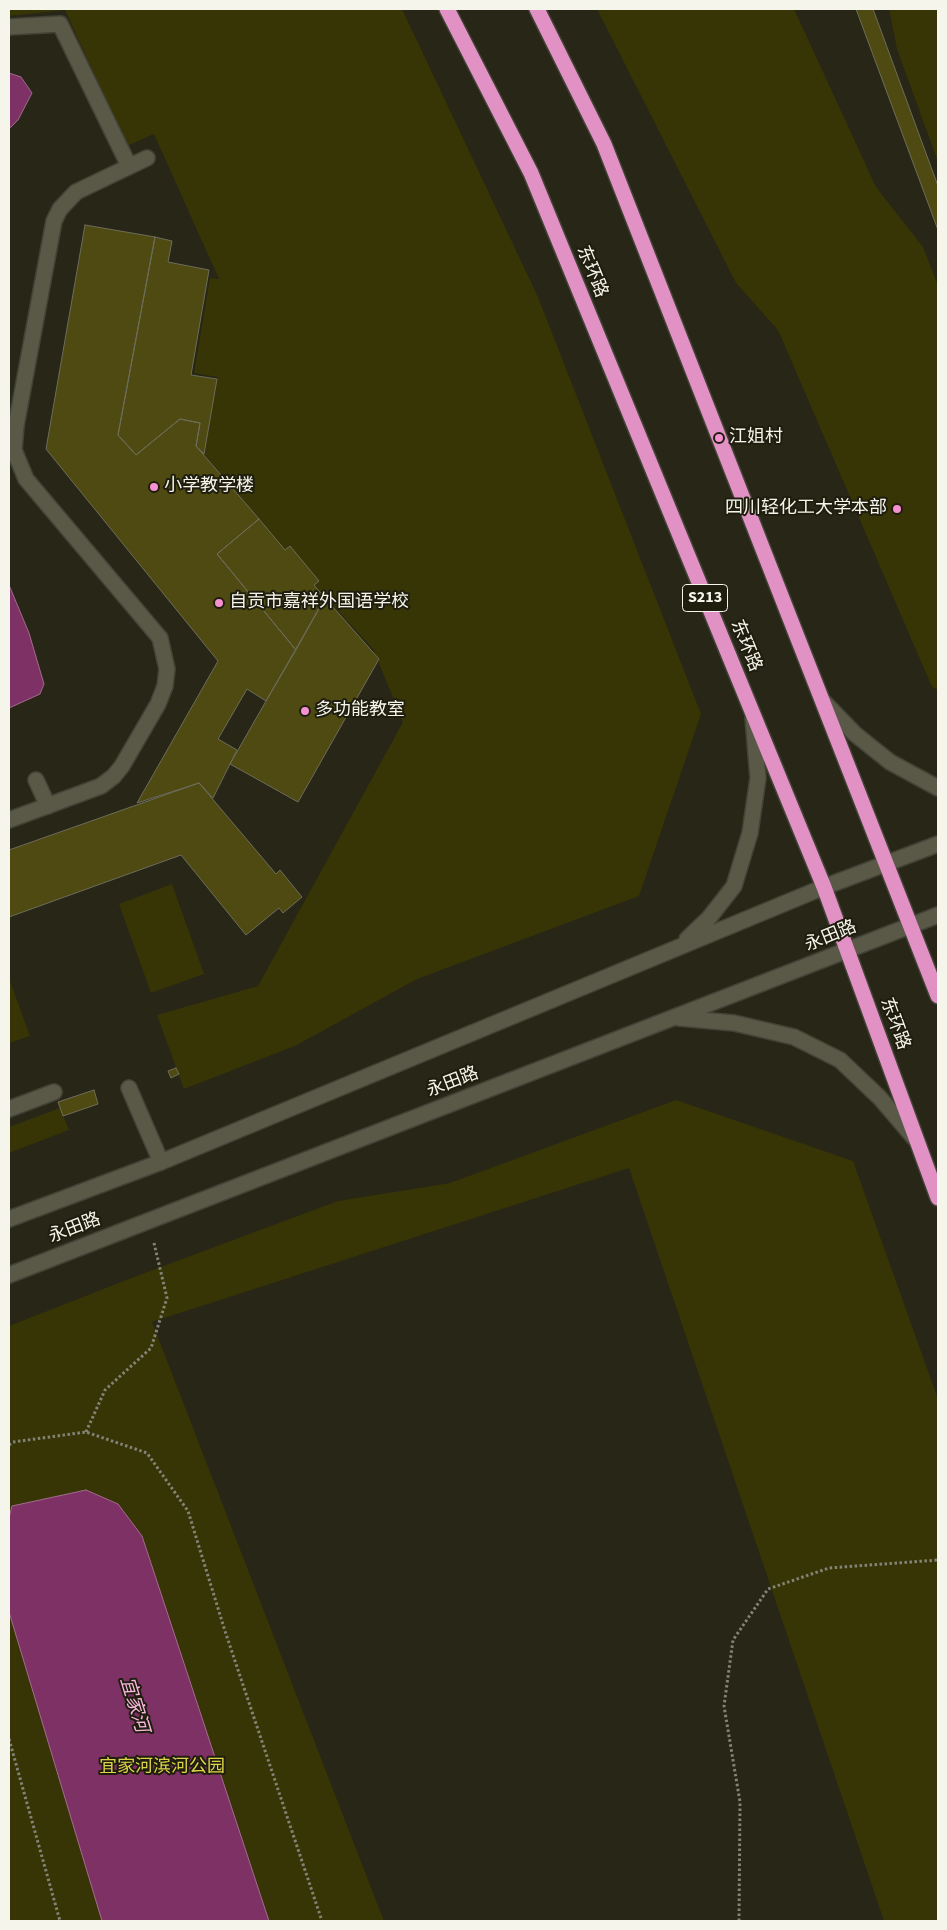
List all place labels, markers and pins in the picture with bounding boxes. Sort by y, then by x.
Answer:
place label: 江姐村 [729,427,783,449]
marker: 江姐村 [713,432,725,444]
place label: 小学教学楼 [164,476,254,498]
marker: 小学教学楼 [148,481,160,493]
place label: 四川轻化工大学本部 [725,498,887,520]
marker: 四川轻化工大学本部 [891,503,903,515]
place label: 自贡市嘉祥外国语学校 [229,592,409,614]
marker: 自贡市嘉祥外国语学校 [213,597,225,609]
place label: 多功能教室 [315,700,405,722]
marker: 多功能教室 [299,705,311,717]

